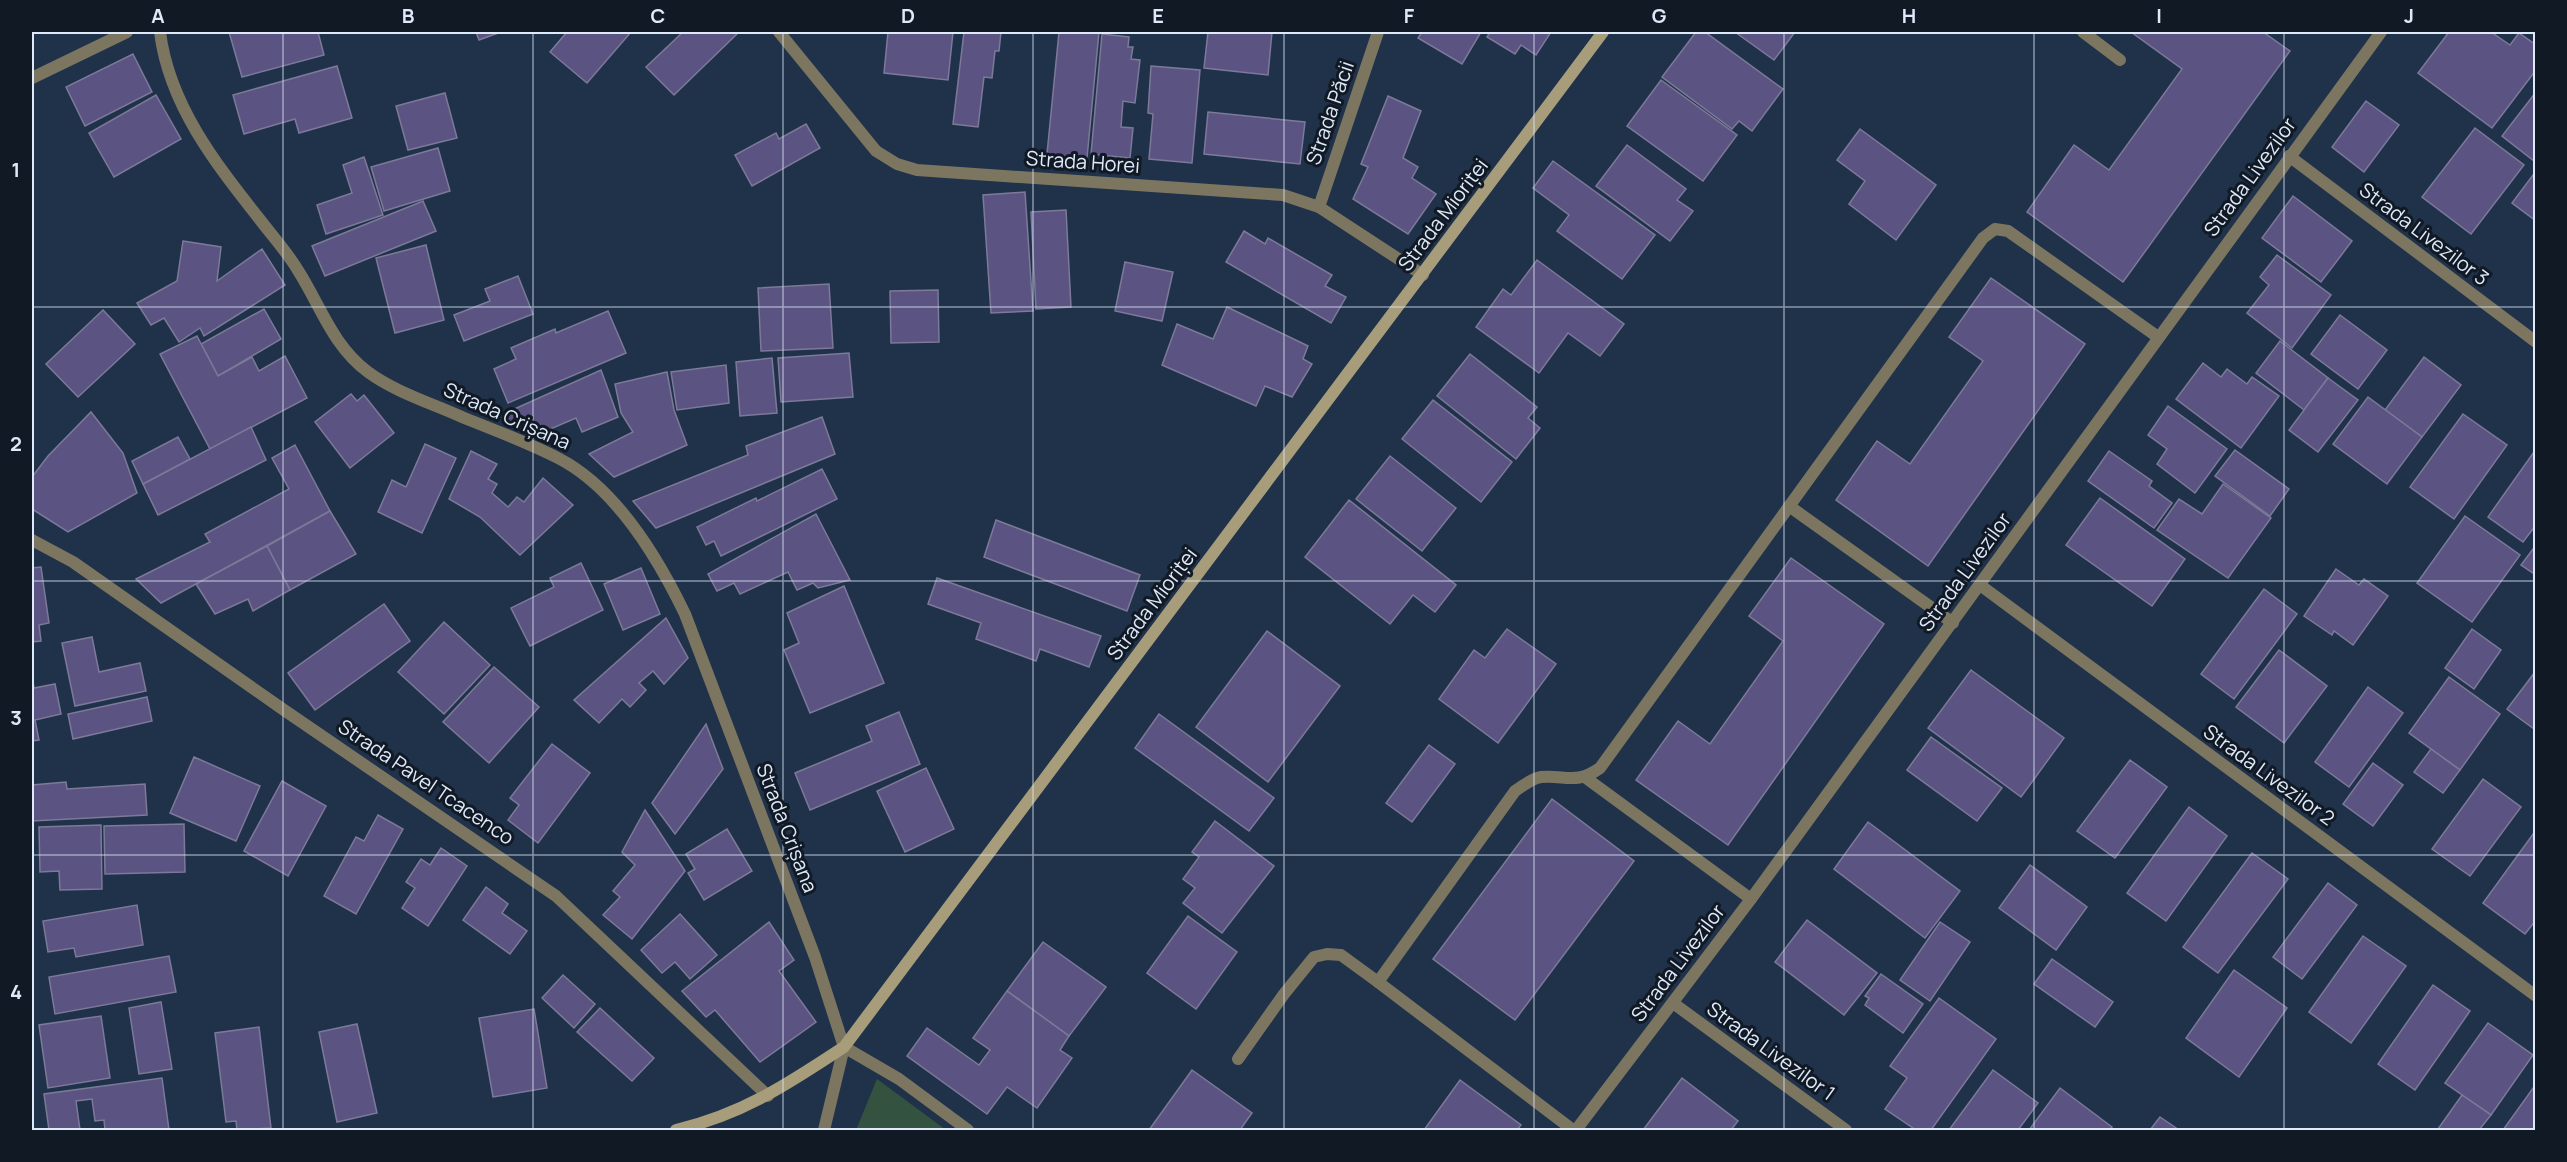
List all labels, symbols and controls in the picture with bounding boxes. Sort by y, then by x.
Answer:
text: A [151,2,165,29]
text: B [402,2,415,29]
text: C [651,2,665,29]
text: D [901,2,915,29]
text: E [1152,2,1164,29]
text: F [1404,2,1415,29]
text: G [1652,2,1667,29]
text: H [1902,2,1916,29]
text: I [2156,2,2162,29]
text: J [2404,2,2414,29]
street label: Strada Păcii [1299,57,1360,168]
street label: Strada Livezilor [2197,112,2302,241]
street label: Strada Horei [1025,144,1141,179]
street label: Strada Mioriței [1391,153,1494,276]
text: 1 [12,156,20,183]
street label: Strada Livezilor 3 [2354,176,2495,291]
street label: Strada Crișana [440,376,575,456]
text: 2 [10,430,22,457]
street label: Strada Livezilor [1912,507,2017,636]
street label: Strada Mioriței [1100,542,1203,665]
text: 3 [10,704,22,731]
street label: Strada Pavel Tcacenco [333,713,520,851]
street label: Strada Livezilor 2 [2198,718,2340,831]
street label: Strada Crișana [750,759,824,896]
street label: Strada Livezilor [1625,898,1731,1027]
text: 4 [10,978,22,1005]
street label: Strada Livezilor 1 [1702,995,1841,1106]

